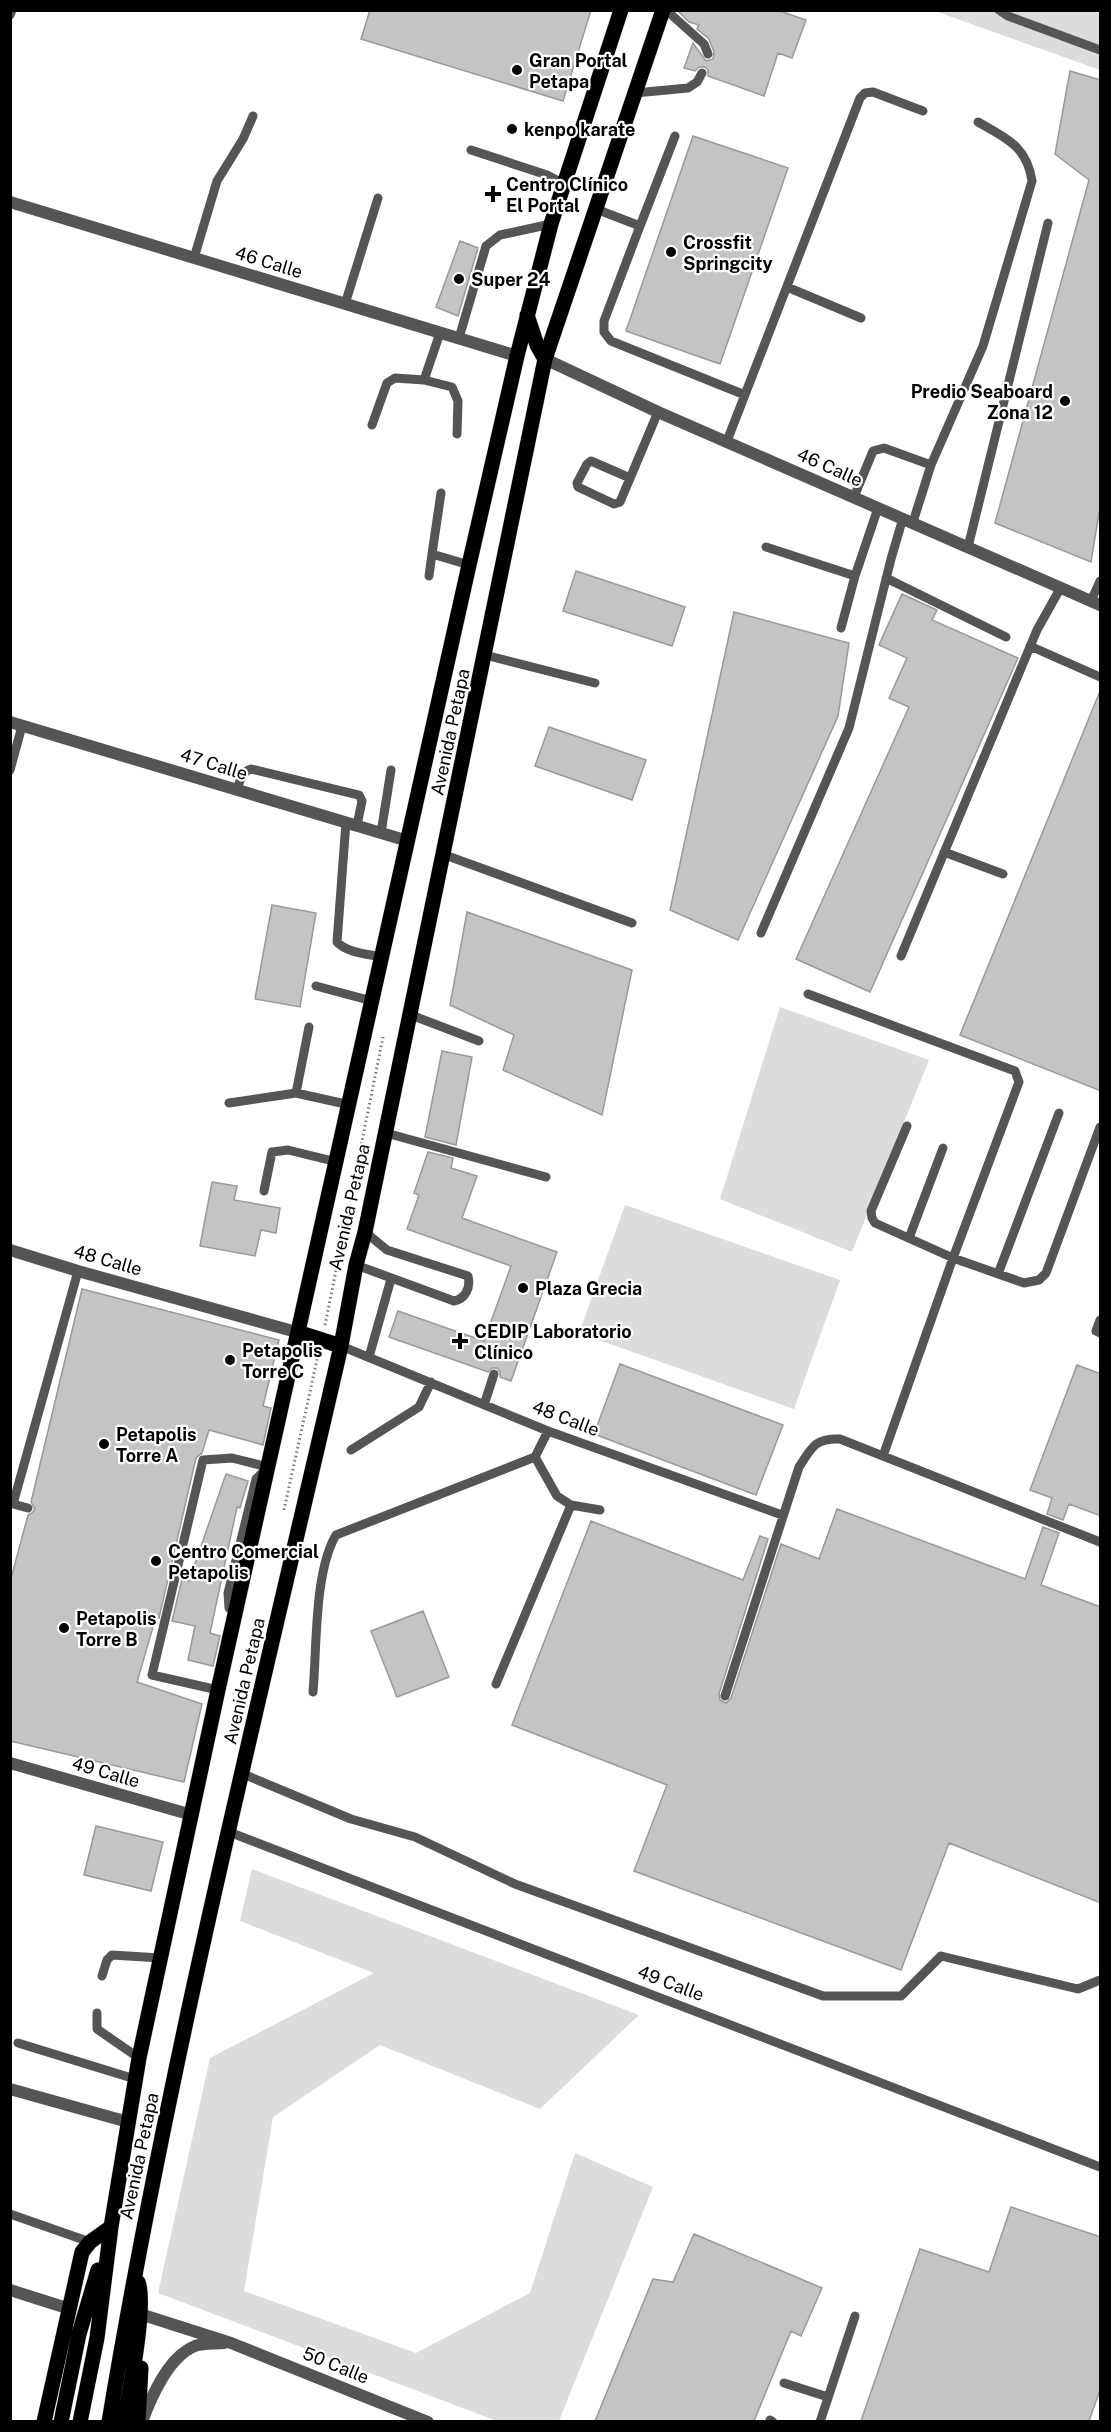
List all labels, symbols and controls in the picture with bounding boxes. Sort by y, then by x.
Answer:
place label: Gran Portal Petapa [529,50,628,92]
marker: Gran Portal Petapa [510,63,524,77]
place label: kenpo karate [524,119,635,140]
marker: kenpo karate [505,122,519,136]
place label: Centro Clínico El Portal [506,174,628,216]
marker: Centro Clínico El Portal [484,185,502,203]
place label: Crossfit Springcity [683,232,773,274]
street label: 46 Calle [233,242,305,282]
marker: Crossfit Springcity [664,245,678,259]
place label: Super 24 [471,269,550,290]
marker: Super 24 [452,272,466,286]
place label: Predio Seaboard Zona 12 [911,381,1053,423]
marker: Predio Seaboard Zona 12 [1058,394,1072,408]
street label: 46 Calle [794,443,866,491]
street label: Avenida Petapa [426,667,474,797]
street label: 47 Calle [178,744,250,784]
street label: Avenida Petapa [324,1142,374,1272]
street label: 48 Calle [71,1240,145,1280]
place label: Plaza Grecia [535,1278,642,1299]
marker: Plaza Grecia [516,1281,530,1295]
place label: CEDIP Laboratorio Clínico [474,1321,632,1363]
marker: CEDIP Laboratorio Clínico [451,1332,469,1350]
place label: Petapolis Torre C [242,1340,323,1382]
marker: Petapolis Torre C [223,1353,237,1367]
street label: 48 Calle [530,1396,602,1440]
place label: Petapolis Torre A [116,1424,197,1466]
marker: Petapolis Torre A [97,1437,111,1451]
place label: Centro Comercial Petapolis [168,1541,319,1583]
marker: Centro Comercial Petapolis [149,1554,163,1568]
place label: Petapolis Torre B [76,1608,157,1650]
street label: Avenida Petapa [219,1616,269,1746]
marker: Petapolis Torre B [57,1621,71,1635]
street label: 49 Calle [70,1752,142,1792]
street label: 49 Calle [635,1961,707,2005]
street label: Avenida Petapa [115,2091,163,2221]
street label: 50 Calle [300,2342,372,2388]

